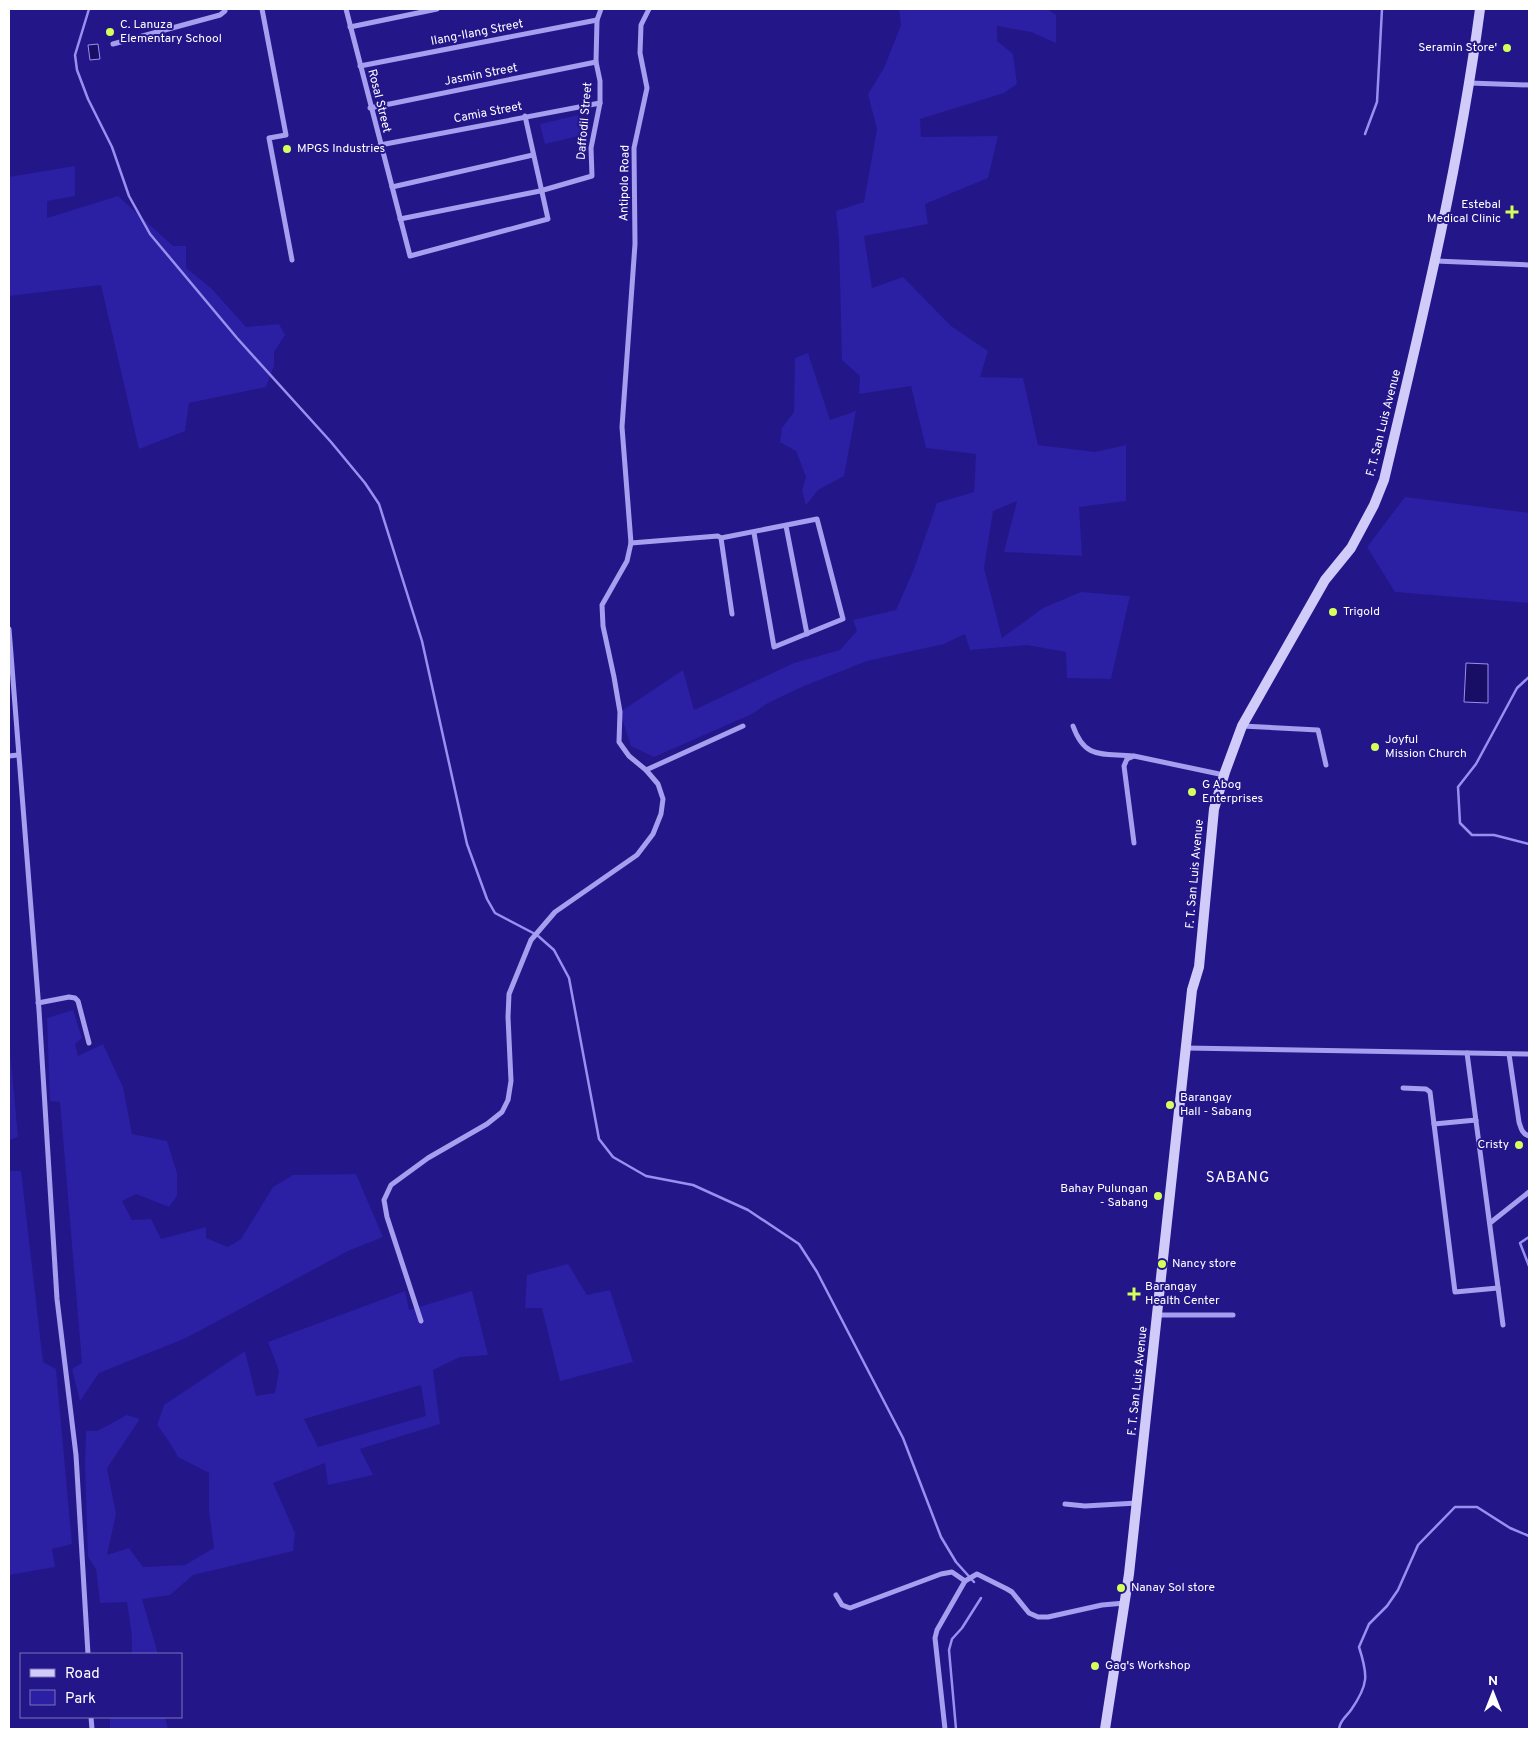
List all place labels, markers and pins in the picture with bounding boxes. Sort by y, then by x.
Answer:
place label: C. Lanuza Elementary School [120,17,222,47]
marker: C. Lanuza Elementary School [104,26,116,38]
place label: Seramin Store' [1418,40,1497,56]
marker: Seramin Store' [1501,42,1513,54]
place label: MPGS Industries [297,141,385,157]
marker: MPGS Industries [281,143,293,155]
place label: Estebal Medical Clinic [1427,197,1501,227]
marker: Estebal Medical Clinic [1505,205,1519,219]
place label: Trigold [1343,604,1380,620]
marker: Trigold [1327,606,1339,618]
place label: Joyful Mission Church [1385,732,1467,762]
marker: Joyful Mission Church [1369,741,1381,753]
place label: G Abog Enterprises [1202,777,1263,807]
marker: G Abog Enterprises [1186,786,1198,798]
place label: Barangay Hall - Sabang [1180,1090,1252,1120]
marker: Barangay Hall - Sabang [1164,1099,1176,1111]
place label: Cristy [1477,1137,1509,1153]
marker: Cristy [1513,1139,1525,1151]
place label: Bahay Pulungan - Sabang [1060,1181,1148,1211]
marker: Bahay Pulungan - Sabang [1152,1190,1164,1202]
place label: Nancy store [1172,1256,1236,1272]
marker: Nancy store [1156,1258,1168,1270]
place label: Barangay Health Center [1145,1279,1220,1309]
marker: Barangay Health Center [1127,1287,1141,1301]
place label: Nanay Sol store [1131,1580,1215,1596]
marker: Nanay Sol store [1115,1582,1127,1594]
place label: Gag's Workshop [1105,1658,1191,1674]
marker: Gag's Workshop [1089,1660,1101,1672]

